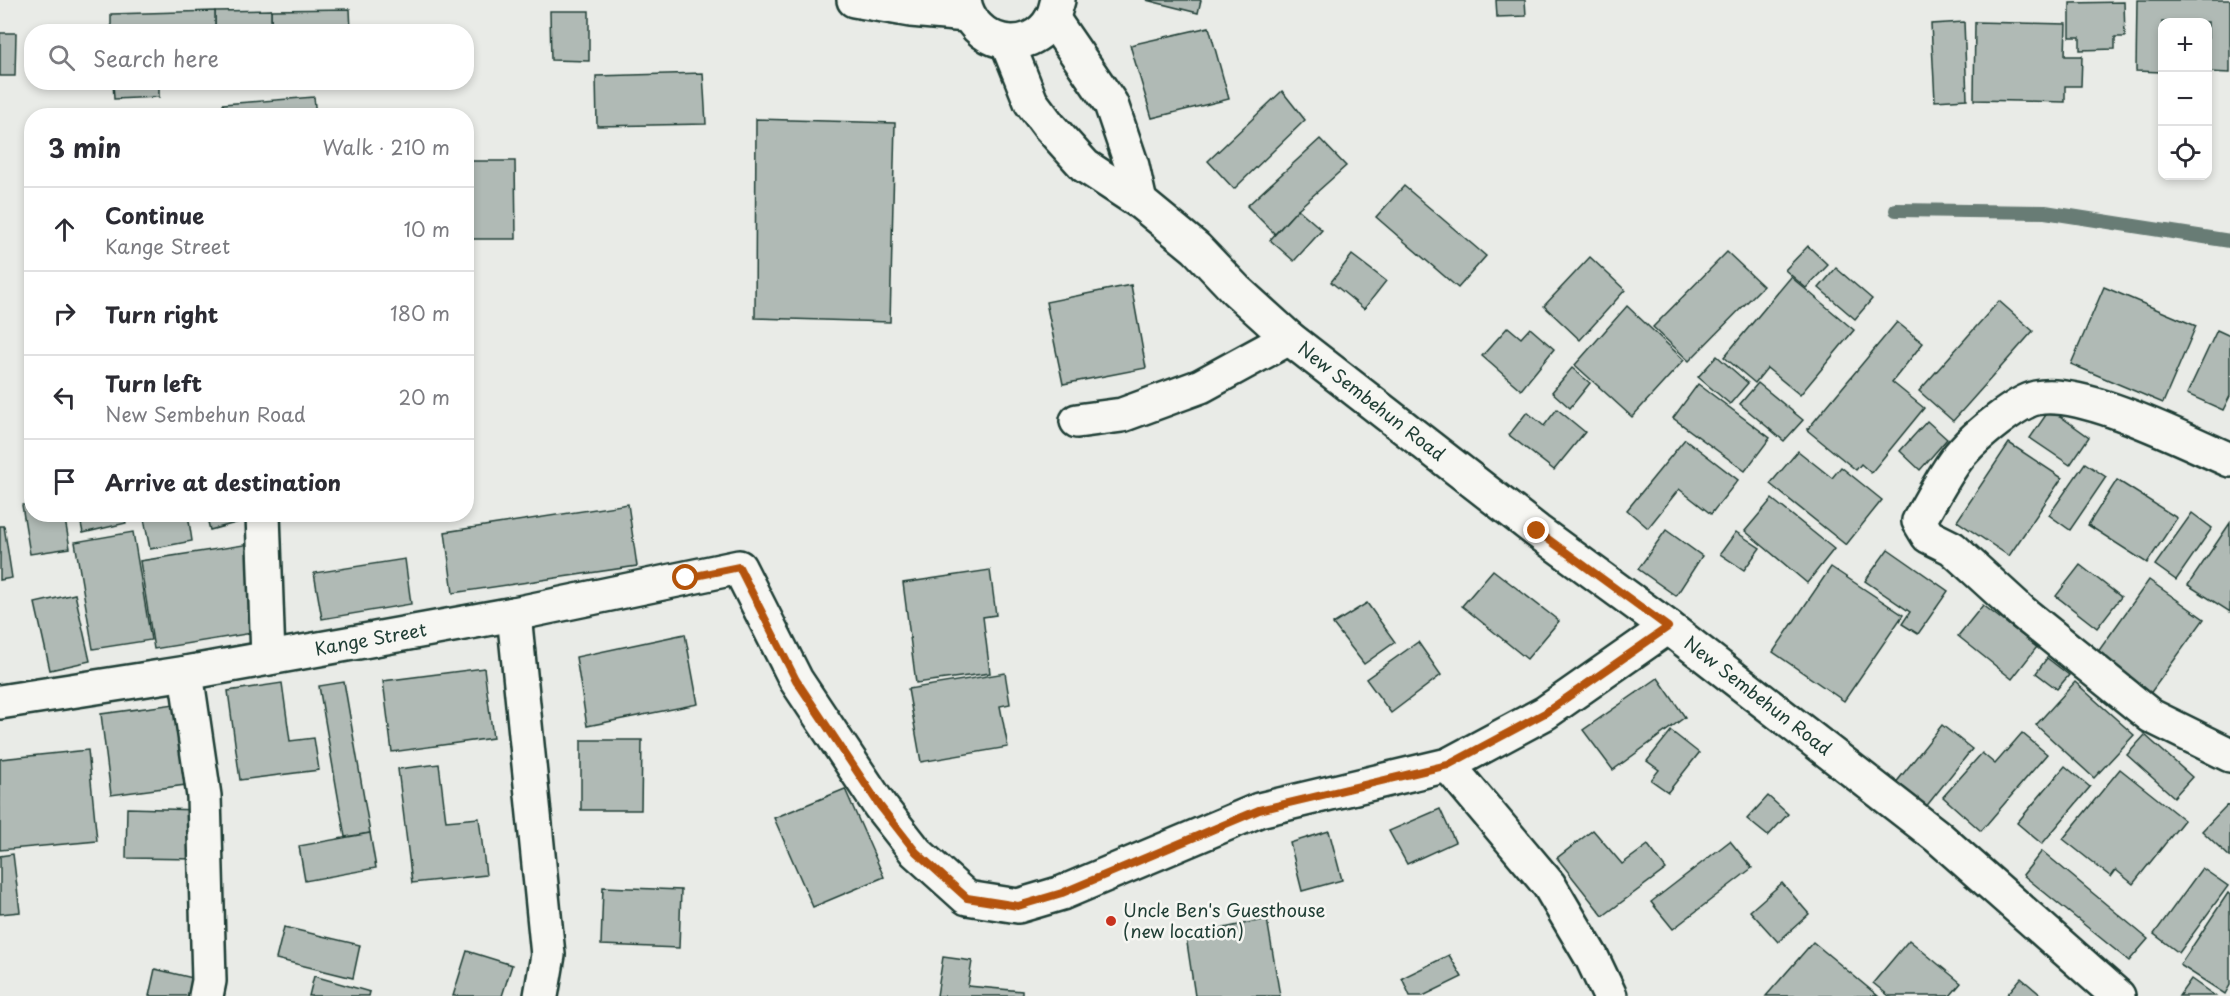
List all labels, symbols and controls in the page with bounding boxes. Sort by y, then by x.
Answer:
map controls [2158,18,2212,180]
button: + [2158,18,2212,72]
search box [24,24,474,90]
icon: search [45,41,78,74]
text: Search here [93,41,219,74]
button: − [2158,72,2212,126]
button: locate [2158,126,2212,180]
text: 3 min [48,128,121,167]
text: Walk · 210 m [323,132,450,162]
text: Continue [105,198,204,231]
icon: ahead [48,213,81,246]
text: 10 m [403,214,450,244]
text: Kange Street [105,231,230,261]
icon: right [48,297,81,330]
text: Turn right [105,297,218,330]
text: 180 m [390,298,450,328]
street label: New Sembehun Road [1292,334,1451,467]
text: Turn left [105,366,202,399]
icon: left [48,381,81,414]
text: 20 m [398,382,450,412]
text: New Sembehun Road [105,399,306,429]
icon: arrive [48,465,81,498]
text: Arrive at destination [105,465,341,498]
route end [1523,517,1549,543]
route start [672,564,698,590]
street label: Kange Street [313,615,428,662]
street label: New Sembehun Road [1679,629,1838,761]
place label: Uncle Ben's Guesthouse (new location) [1123,896,1326,944]
marker: Uncle Ben's Guesthouse (new location) [1104,914,1118,928]

